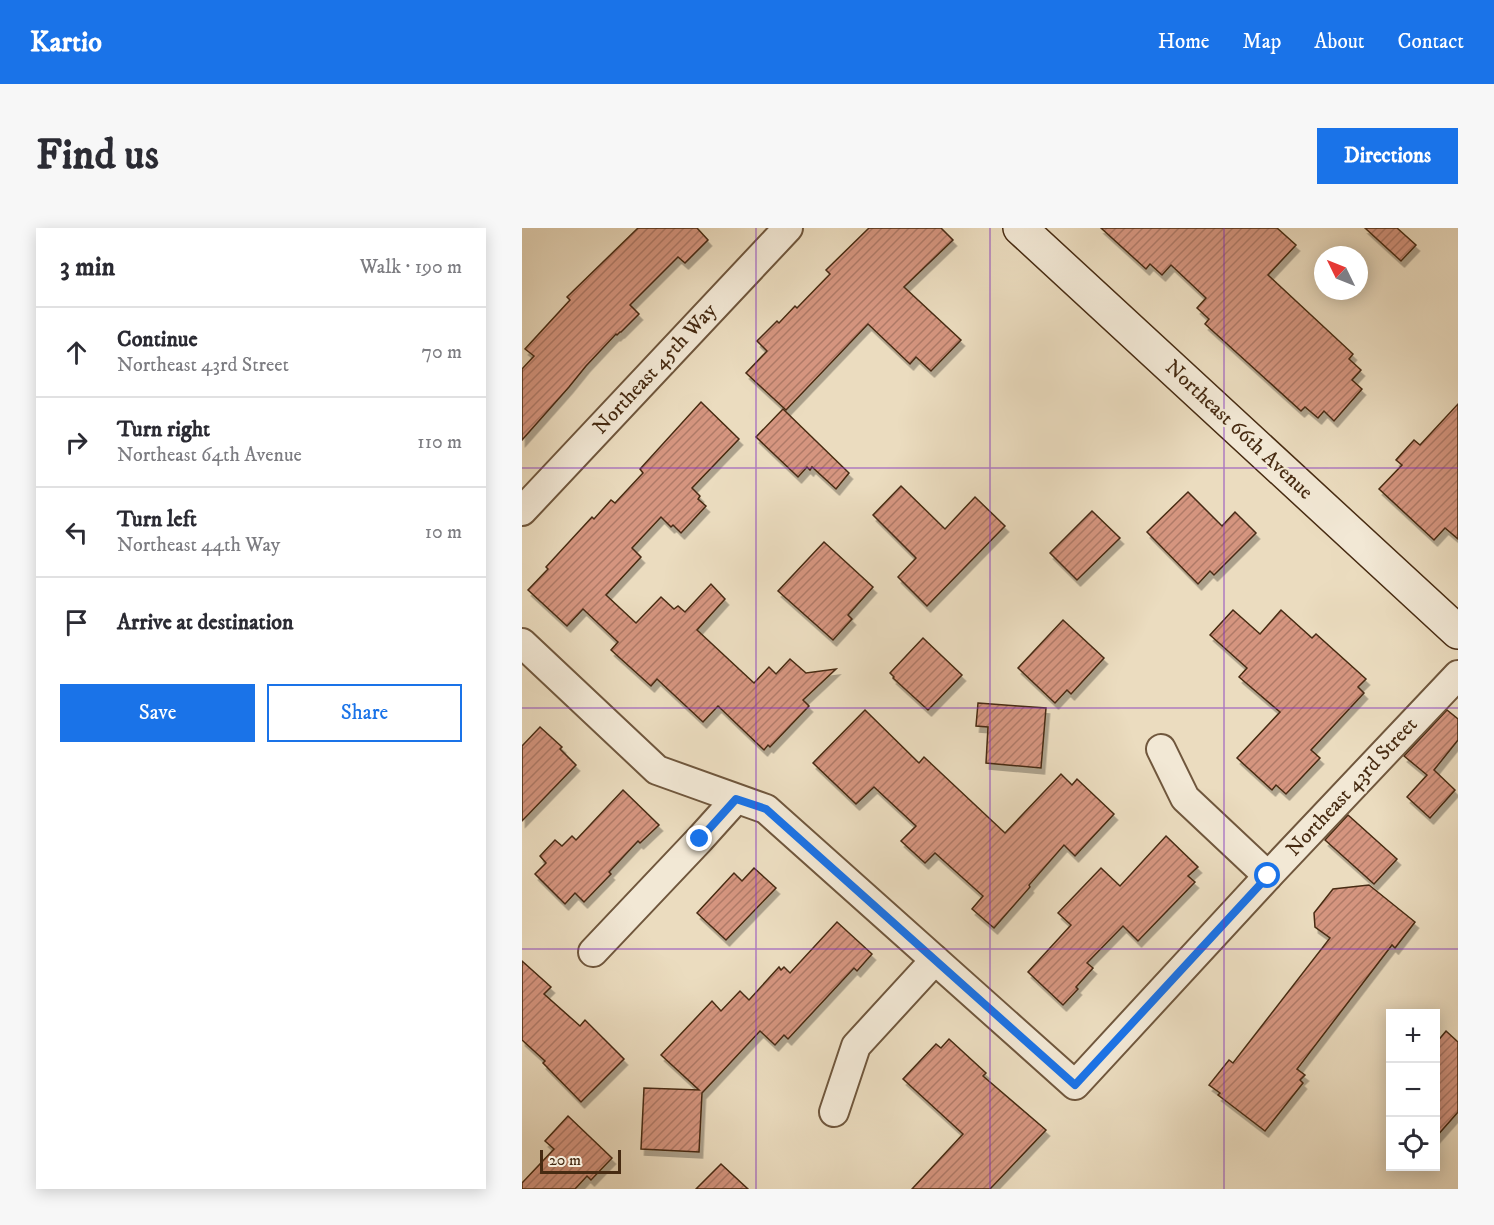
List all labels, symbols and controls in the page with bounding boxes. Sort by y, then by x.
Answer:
text: Kartio [30,25,102,60]
text: Home [1158,29,1210,55]
text: Map [1243,29,1281,55]
text: About [1314,29,1365,55]
text: Contact [1398,29,1464,55]
button: Directions [1317,128,1458,184]
text: Find us [36,130,159,182]
north arrow [1314,246,1368,300]
text: 3 min [60,251,115,284]
text: Walk · 190 m [360,255,462,280]
street label: Northeast 45th Way [588,297,723,440]
text: Continue [117,326,198,353]
icon: ahead [60,336,93,369]
text: 70 m [421,340,462,365]
text: Northeast 43rd Street [117,353,289,378]
street label: Northeast 66th Avenue [1160,355,1319,506]
text: Turn right [117,416,210,443]
icon: right [60,426,93,459]
text: 110 m [417,430,462,455]
text: Northeast 64th Avenue [117,443,302,468]
text: Turn left [117,506,197,533]
icon: left [60,516,93,549]
text: 10 m [425,520,462,545]
text: Northeast 44th Way [117,533,280,558]
icon: arrive [60,606,93,639]
text: Arrive at destination [117,609,294,636]
button: Save [60,684,255,742]
button: Share [267,684,462,742]
street label: Northeast 43rd Street [1281,712,1423,862]
route end [686,825,712,851]
route start [1254,862,1280,888]
map controls [1386,1009,1440,1171]
button: + [1386,1009,1440,1063]
button: − [1386,1063,1440,1117]
button: locate [1386,1117,1440,1171]
scale bar [540,1147,621,1174]
text: 20 m [549,1150,581,1170]

